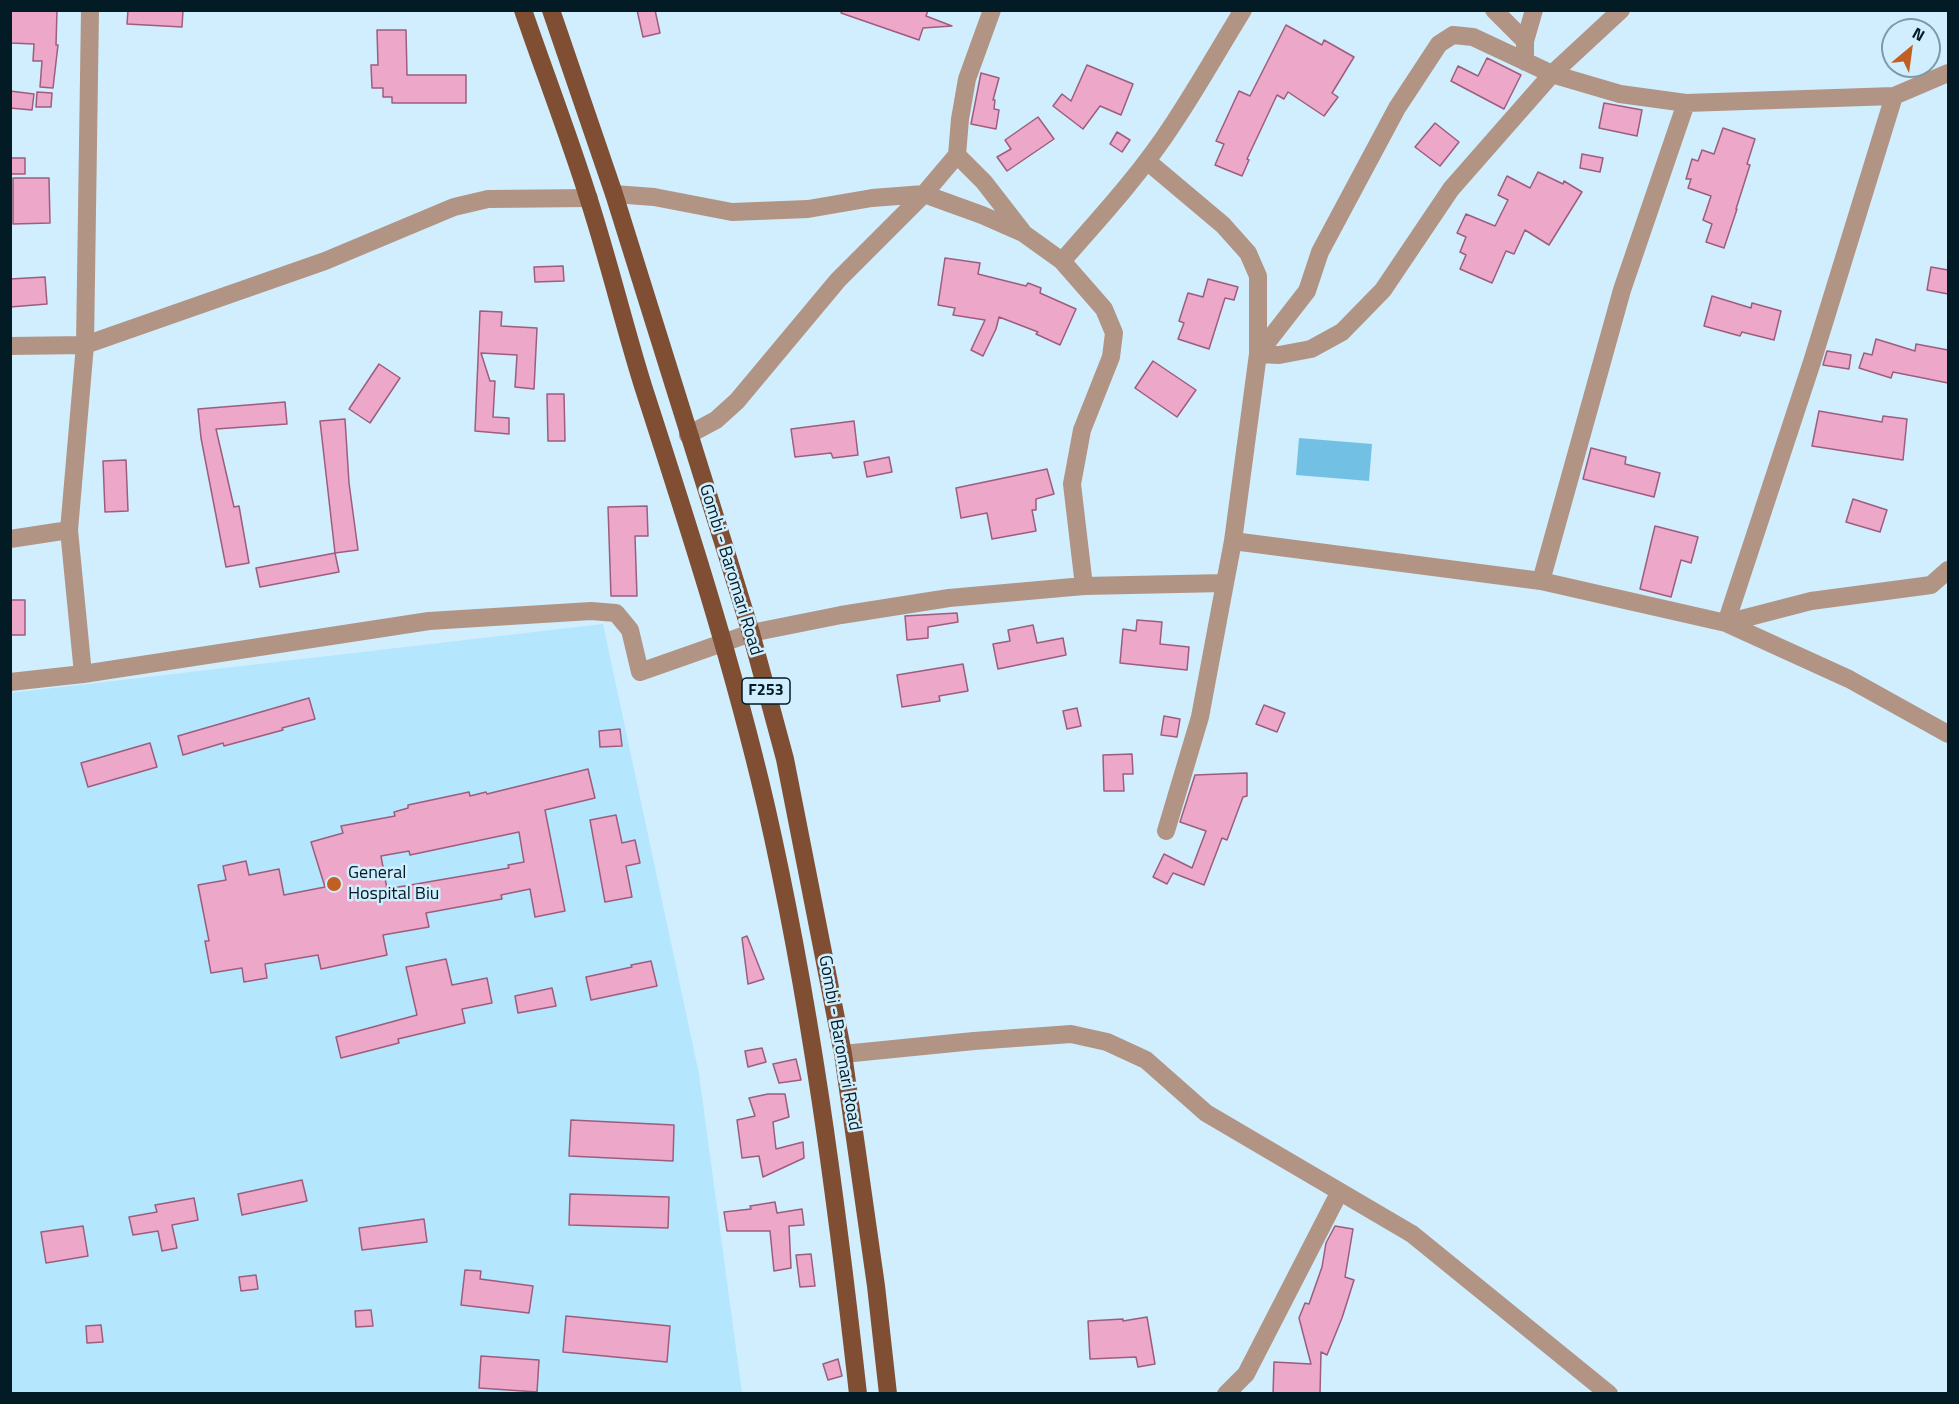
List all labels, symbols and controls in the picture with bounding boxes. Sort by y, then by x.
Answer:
north arrow [1881,18,1941,78]
text: N [1908,21,1929,47]
street label: Gombi - Baromari Road [694,482,766,658]
road number: F253 [742,678,790,704]
place label: General Hospital Biu [348,863,439,906]
marker: General Hospital Biu [325,875,343,893]
street label: Gombi - Baromari Road [813,954,865,1132]

